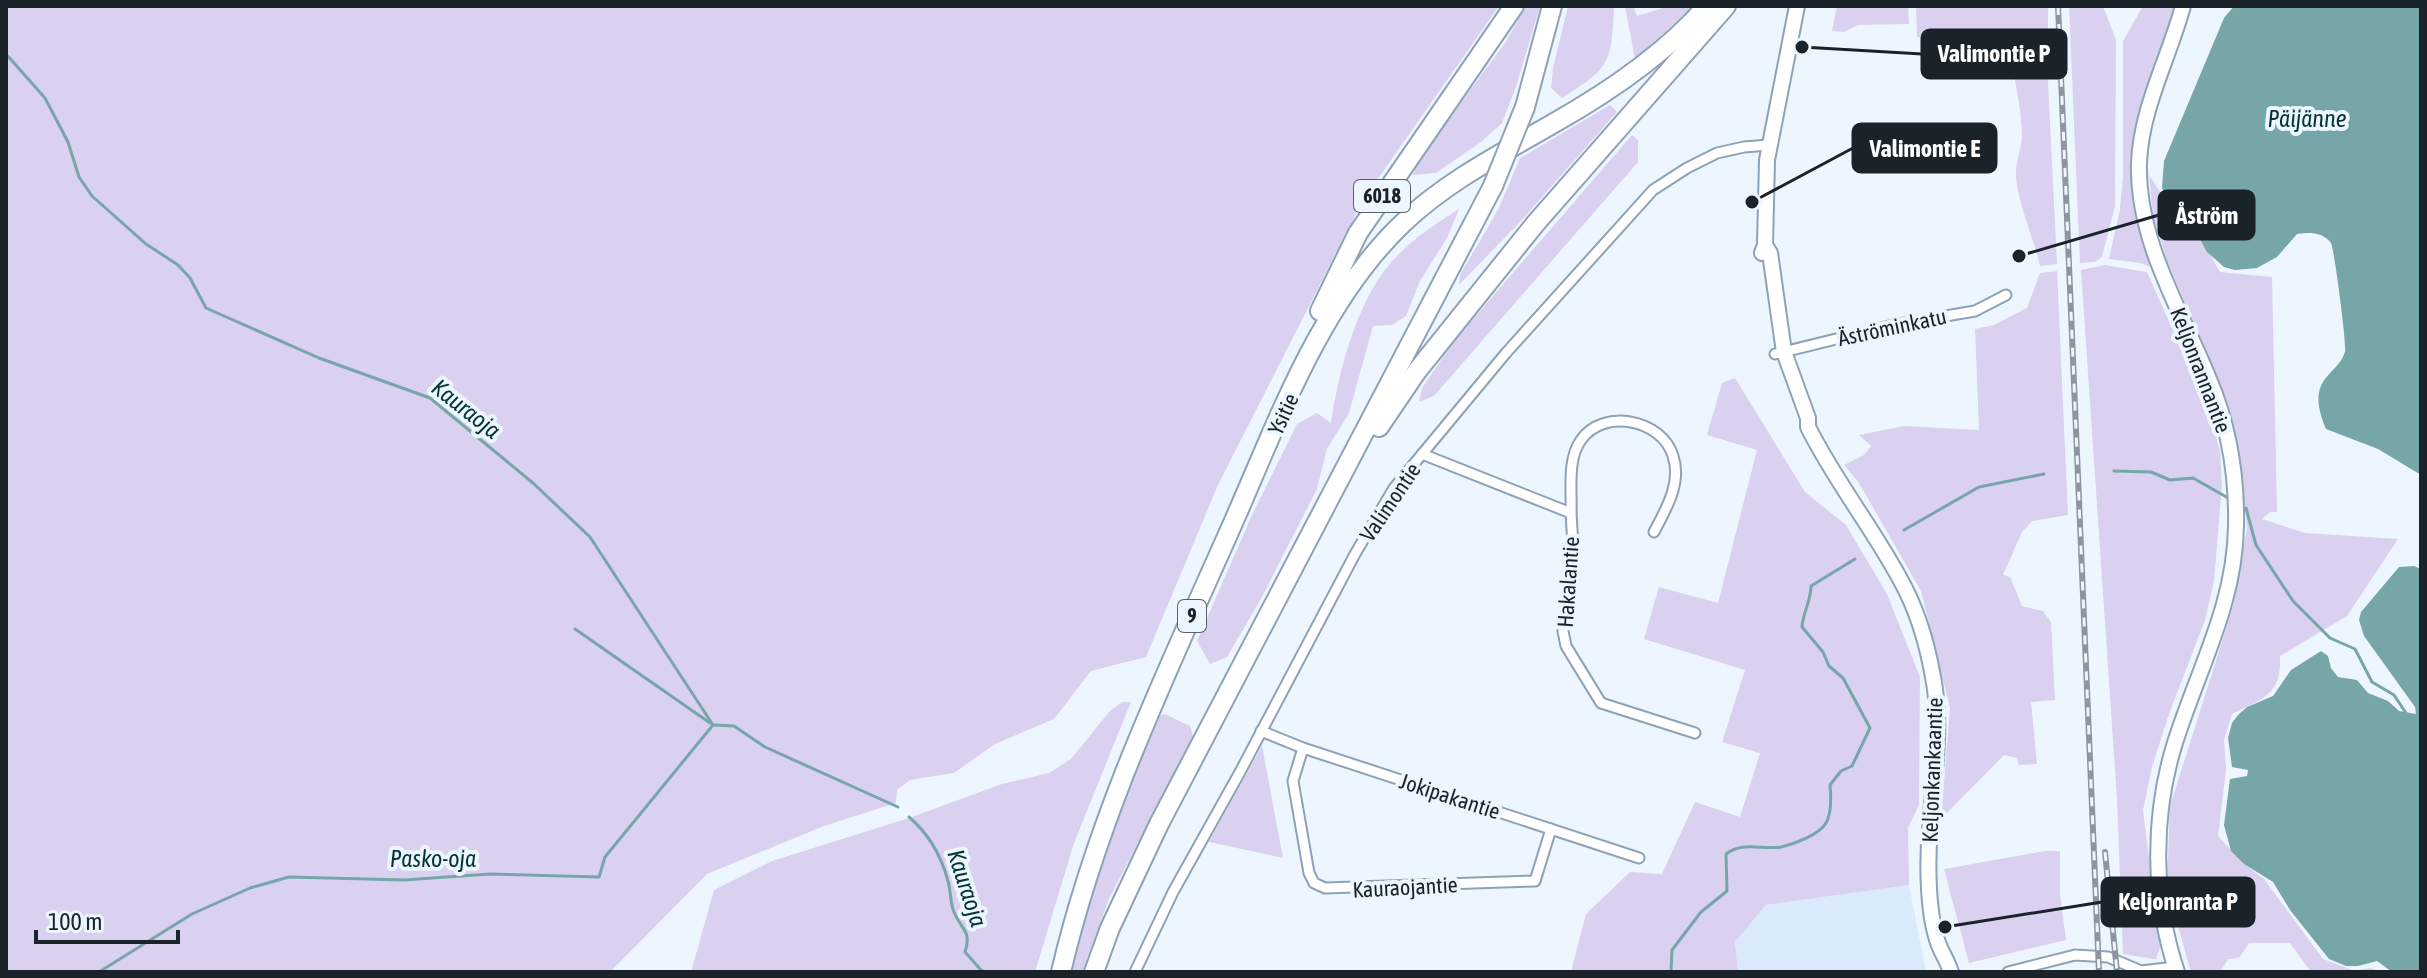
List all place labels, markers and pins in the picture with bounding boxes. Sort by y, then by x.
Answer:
callout: Valimontie P [1922,30,2066,78]
callout: Valimontie E [1853,124,1996,172]
callout: Åström [2159,191,2254,239]
callout: Keljonranta P [2102,878,2254,926]

